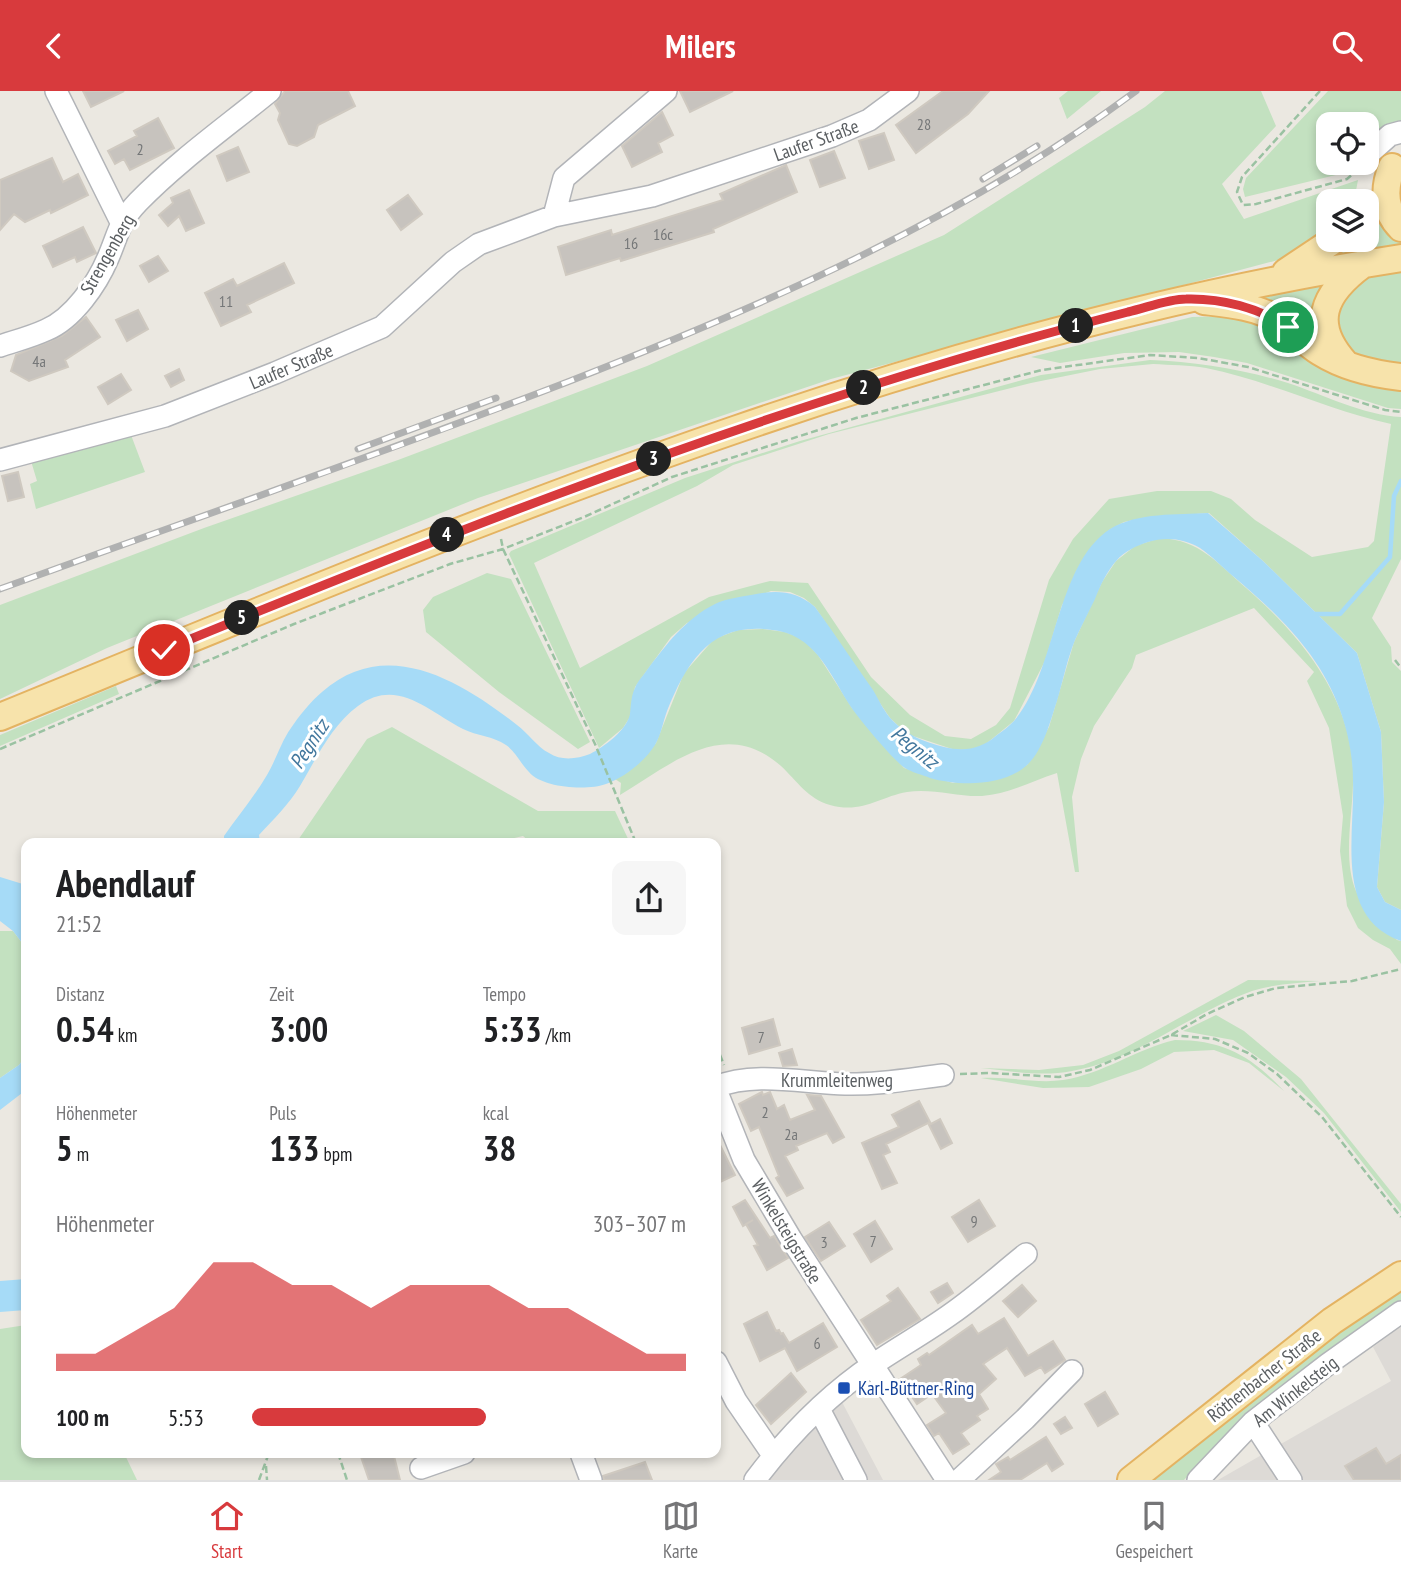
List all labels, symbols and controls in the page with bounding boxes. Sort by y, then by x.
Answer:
text: Milers [665,25,736,67]
icon: back [35,27,73,65]
icon: search [1328,27,1366,65]
map controls [1316,112,1379,252]
button: locate [1316,112,1379,175]
street label: Laufer Straße [770,114,862,166]
house number: 28 [917,114,931,134]
house number: 2 [136,139,144,159]
button: layers [1316,189,1379,252]
street label: Strengenberg [74,210,140,298]
house number: 16c [653,224,673,244]
house number: 16 [624,233,638,253]
house number: 11 [219,291,233,311]
pin [1258,297,1318,357]
icon: arrive [1269,308,1307,346]
pin: 1 [1058,309,1094,343]
text: 1 [1071,313,1080,337]
street label: Laufer Straße [246,338,337,394]
house number: 4a [32,351,46,371]
pin: 2 [846,371,882,405]
text: 2 [859,375,868,399]
pin: 3 [636,441,672,477]
text: 3 [649,446,658,470]
pin: 4 [430,517,464,553]
text: 4 [442,522,451,546]
pin: 5 [224,601,260,635]
text: 5 [237,605,246,629]
pin [134,620,194,680]
icon: check [145,631,183,669]
water label: Pegnitz [283,712,336,774]
water label: Pegnitz [886,720,946,776]
text: Abendlauf [56,858,194,907]
button: share [612,861,686,935]
text: 21:52 [56,909,102,938]
text: Distanz [56,982,105,1006]
text: Zeit [269,982,294,1006]
text: Tempo [483,982,526,1006]
text: 0.54 [56,1006,114,1052]
text: 3:00 [269,1006,328,1052]
text: 5:33 [483,1006,542,1052]
text: km [114,1023,137,1047]
text: /km [542,1023,571,1047]
house number: 7 [757,1027,765,1047]
street label: Krummleitenweg [781,1068,893,1092]
text: Höhenmeter [56,1101,137,1125]
text: Puls [269,1101,296,1125]
text: kcal [483,1101,509,1125]
house number: 2 [761,1102,769,1122]
house number: 2a [784,1124,798,1144]
text: 5 [56,1125,73,1171]
text: 133 [269,1125,320,1171]
text: 38 [483,1125,516,1171]
text: m [73,1142,89,1166]
text: bpm [320,1142,352,1166]
street label: Winkelsteigstraße [746,1174,828,1288]
text: Höhenmeter [56,1209,154,1238]
text: 303–307 m [593,1209,686,1238]
house number: 9 [970,1211,978,1231]
house number: 7 [869,1231,877,1251]
house number: 3 [820,1232,828,1252]
street label: Röthenbacher Straße [1202,1323,1326,1427]
house number: 6 [813,1333,821,1353]
street label: Am Winkelsteig [1248,1350,1342,1432]
place label: Karl-Büttner-Ring [858,1376,974,1400]
marker: Karl-Büttner-Ring [836,1380,852,1396]
text: 100 m [56,1403,109,1432]
text: 5:53 [168,1403,204,1432]
tab: Start [208,1497,246,1563]
tab: Karte [662,1497,700,1563]
tab: Gespeichert [1115,1497,1193,1563]

